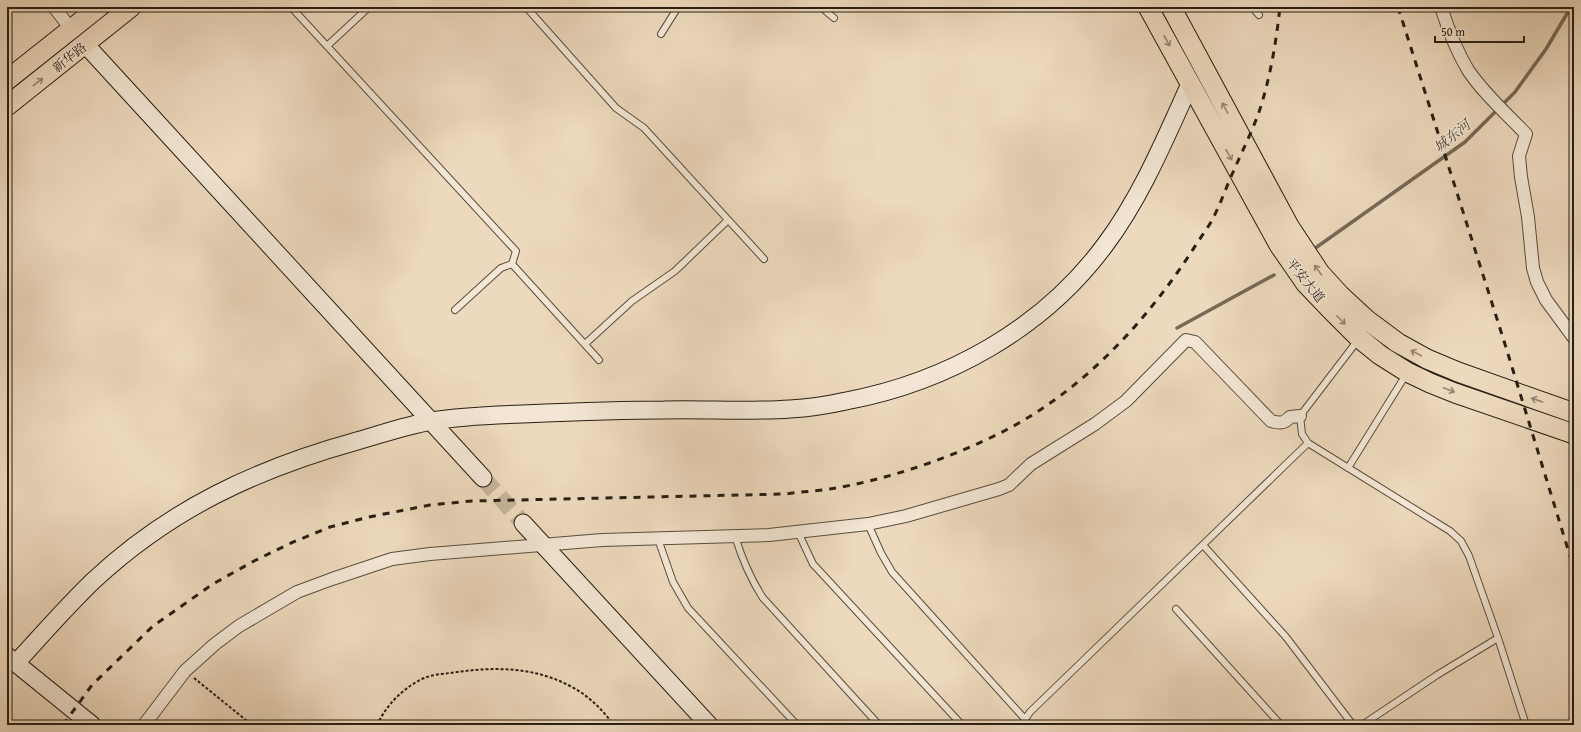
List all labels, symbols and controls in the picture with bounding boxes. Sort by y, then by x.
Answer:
scale bar [1435,18,1524,44]
text: 50 m [1441,23,1465,40]
one-way arrow [1163,35,1171,47]
street label: 新华路 [48,38,91,77]
one-way arrow [32,77,43,86]
one-way arrow [1221,103,1229,115]
water label: 城东河 [1429,113,1477,157]
one-way arrow [1226,149,1234,161]
street label: 平安大道 [1282,254,1329,307]
one-way arrow [1314,264,1322,275]
one-way arrow [1336,315,1346,325]
one-way arrow [1410,349,1422,356]
one-way arrow [1442,387,1454,395]
one-way arrow [1531,396,1544,403]

